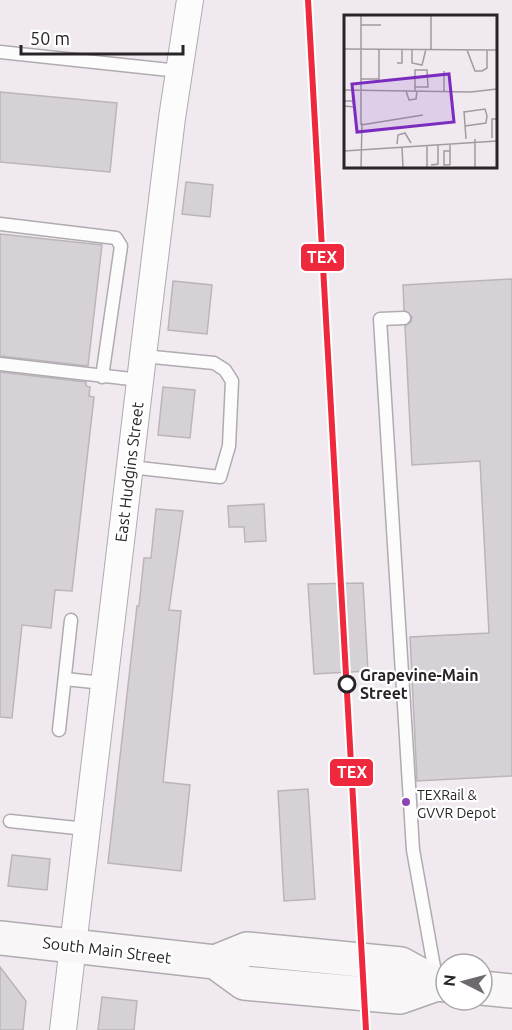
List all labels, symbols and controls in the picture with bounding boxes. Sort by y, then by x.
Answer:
inset map [344,15,497,168]
scale bar [21,18,183,56]
text: 50 m [30,28,70,48]
line badge: TEX [300,243,345,272]
text: TEX [307,248,337,266]
street label: East Hudgins Street [111,400,147,543]
place label: Grapevine-Main Street [360,666,479,702]
marker: Grapevine-Main Street [338,675,356,693]
line badge: TEX [329,758,374,787]
text: TEX [337,763,367,781]
place label: TEXRail & GVVR Depot [417,787,496,821]
marker: TEXRail & GVVR Depot [400,796,412,808]
street label: South Main Street [42,933,173,967]
north arrow [434,952,494,1012]
text: N [440,974,459,987]

